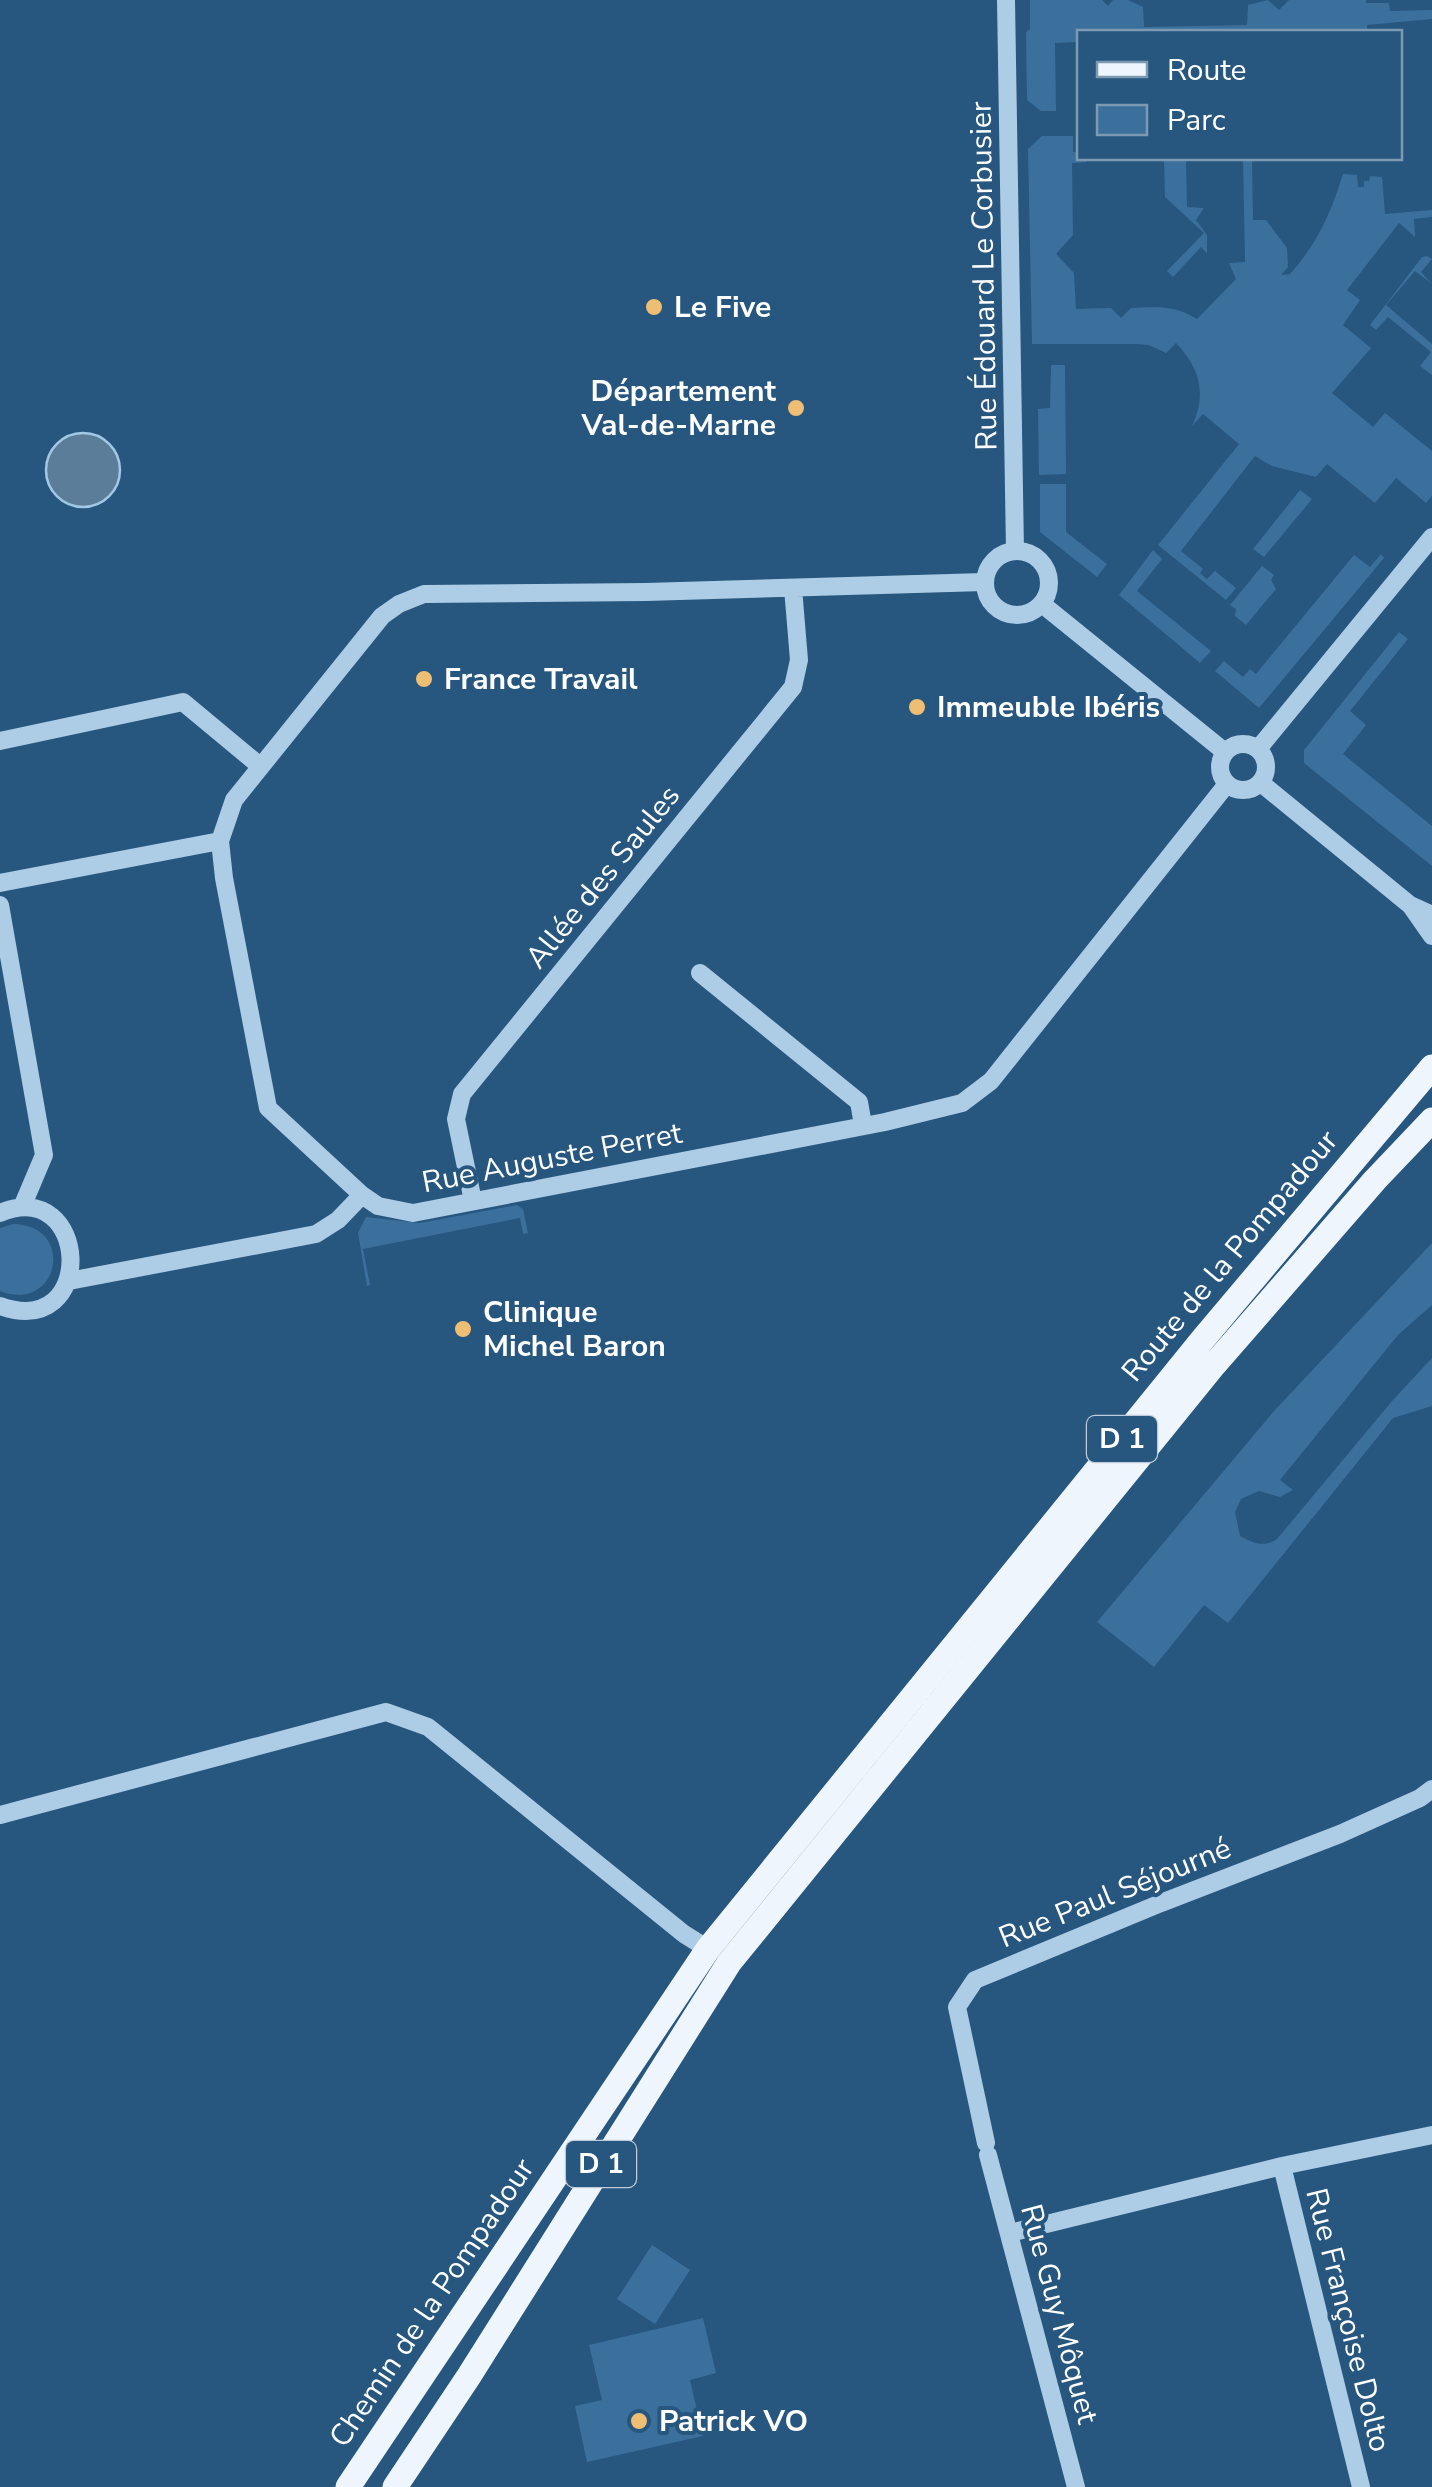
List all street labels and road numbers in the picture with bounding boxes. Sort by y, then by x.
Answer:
street label: Rue Édouard Le Corbusier [960,101,1008,451]
street label: Allée des Saules [516,777,690,977]
street label: Rue Auguste Perret [419,1113,686,1203]
street label: Route de la Pompadour [1113,1121,1348,1390]
road number: D 1 [1087,1416,1157,1462]
street label: Rue Paul Séjourné [993,1828,1237,1958]
road number: D 1 [566,2141,636,2187]
street label: Chemin de la Pompadour [320,2150,544,2455]
street label: Rue Françoise Dolto [1295,2184,1401,2456]
street label: Rue Guy Môquet [1010,2200,1108,2429]

